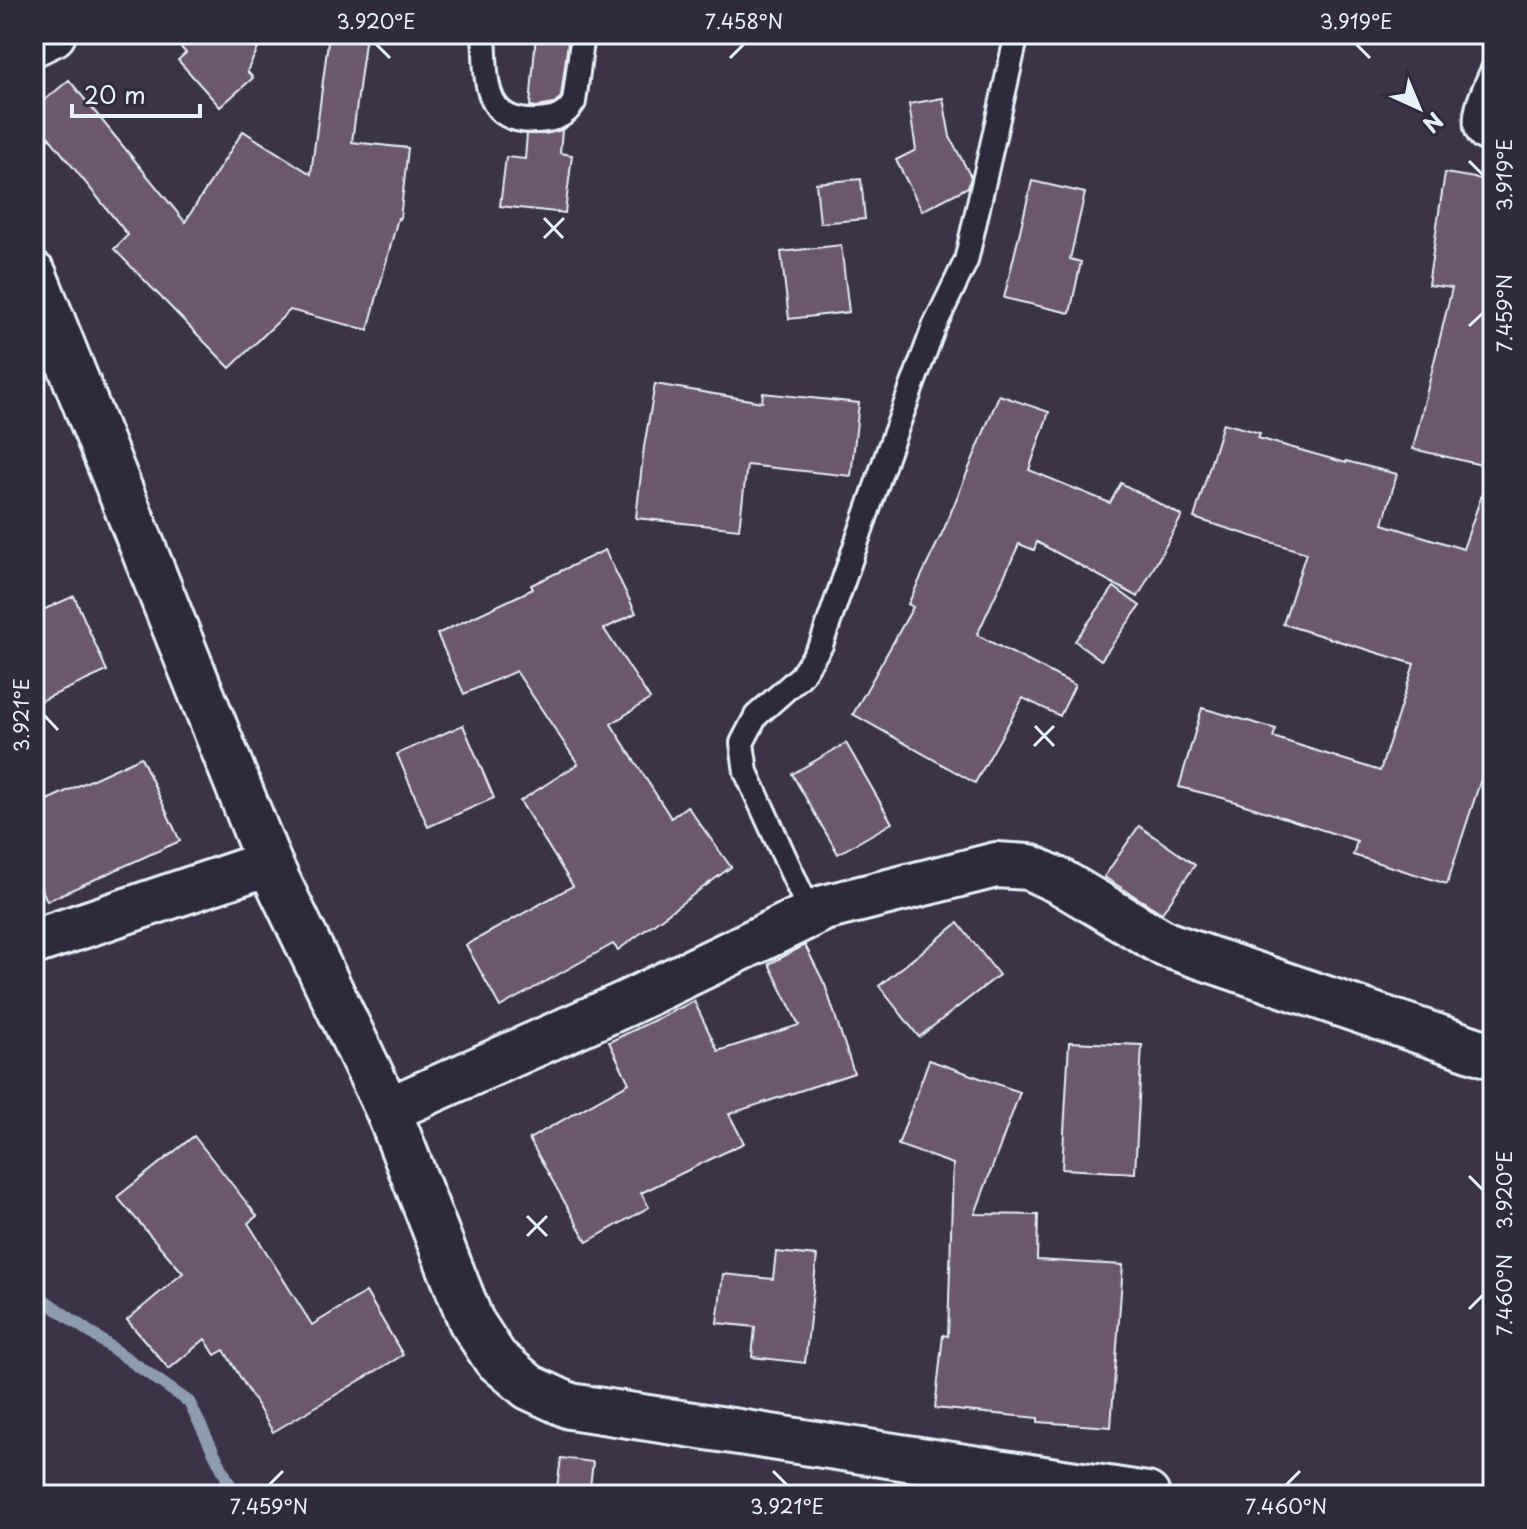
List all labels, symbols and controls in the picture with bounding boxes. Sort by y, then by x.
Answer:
text: 3.920°E [337,6,416,36]
text: 7.458°N [705,6,783,36]
text: 3.919°E [1319,6,1393,36]
scale bar [72,68,200,118]
north arrow [1379,68,1459,148]
text: 20 m [84,76,146,112]
text: N [1416,106,1452,141]
text: 3.919°E [1489,138,1519,212]
text: 7.459°N [1489,274,1519,352]
text: 3.921°E [6,678,36,752]
text: 3.920°E [1489,1151,1519,1230]
text: 7.460°N [1489,1254,1519,1336]
text: 7.459°N [230,1491,308,1521]
text: 3.921°E [750,1491,824,1521]
text: 7.460°N [1245,1491,1327,1521]

